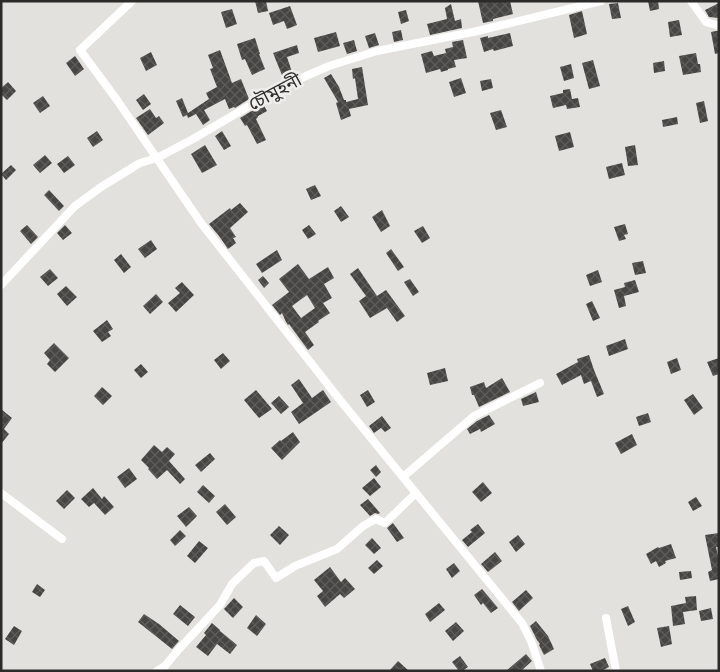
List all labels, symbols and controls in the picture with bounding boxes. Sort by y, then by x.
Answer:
street label: চৌমুহনী [245,70,306,115]

